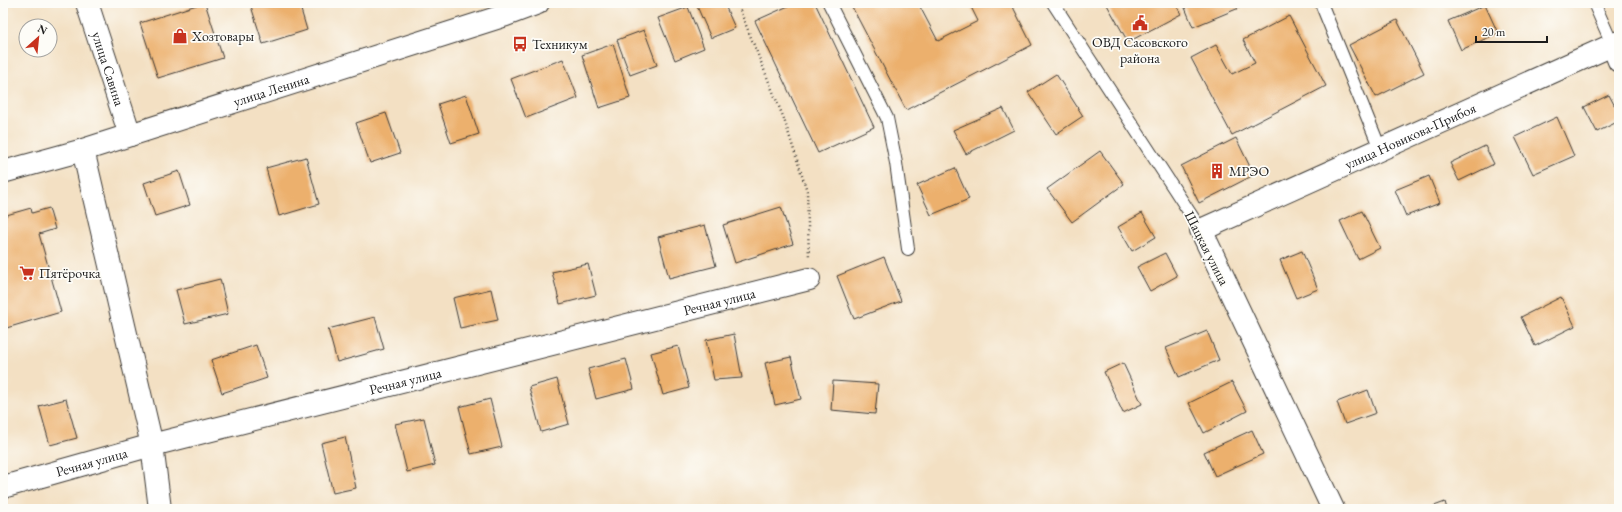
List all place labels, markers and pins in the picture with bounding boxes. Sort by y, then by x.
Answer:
public building icon: ОВД Сасовского района [1131,14,1149,32]
shop icon: Хозтовары [171,27,189,45]
place label: Хозтовары [191,27,254,45]
place label: ОВД Сасовского района [1092,33,1188,67]
bus stop icon: Техникум [511,35,529,53]
place label: Техникум [532,35,588,53]
building icon: МРЭО [1208,162,1226,180]
place label: МРЭО [1229,162,1269,180]
supermarket icon: Пятёрочка [18,264,36,282]
place label: Пятёрочка [39,264,101,282]

